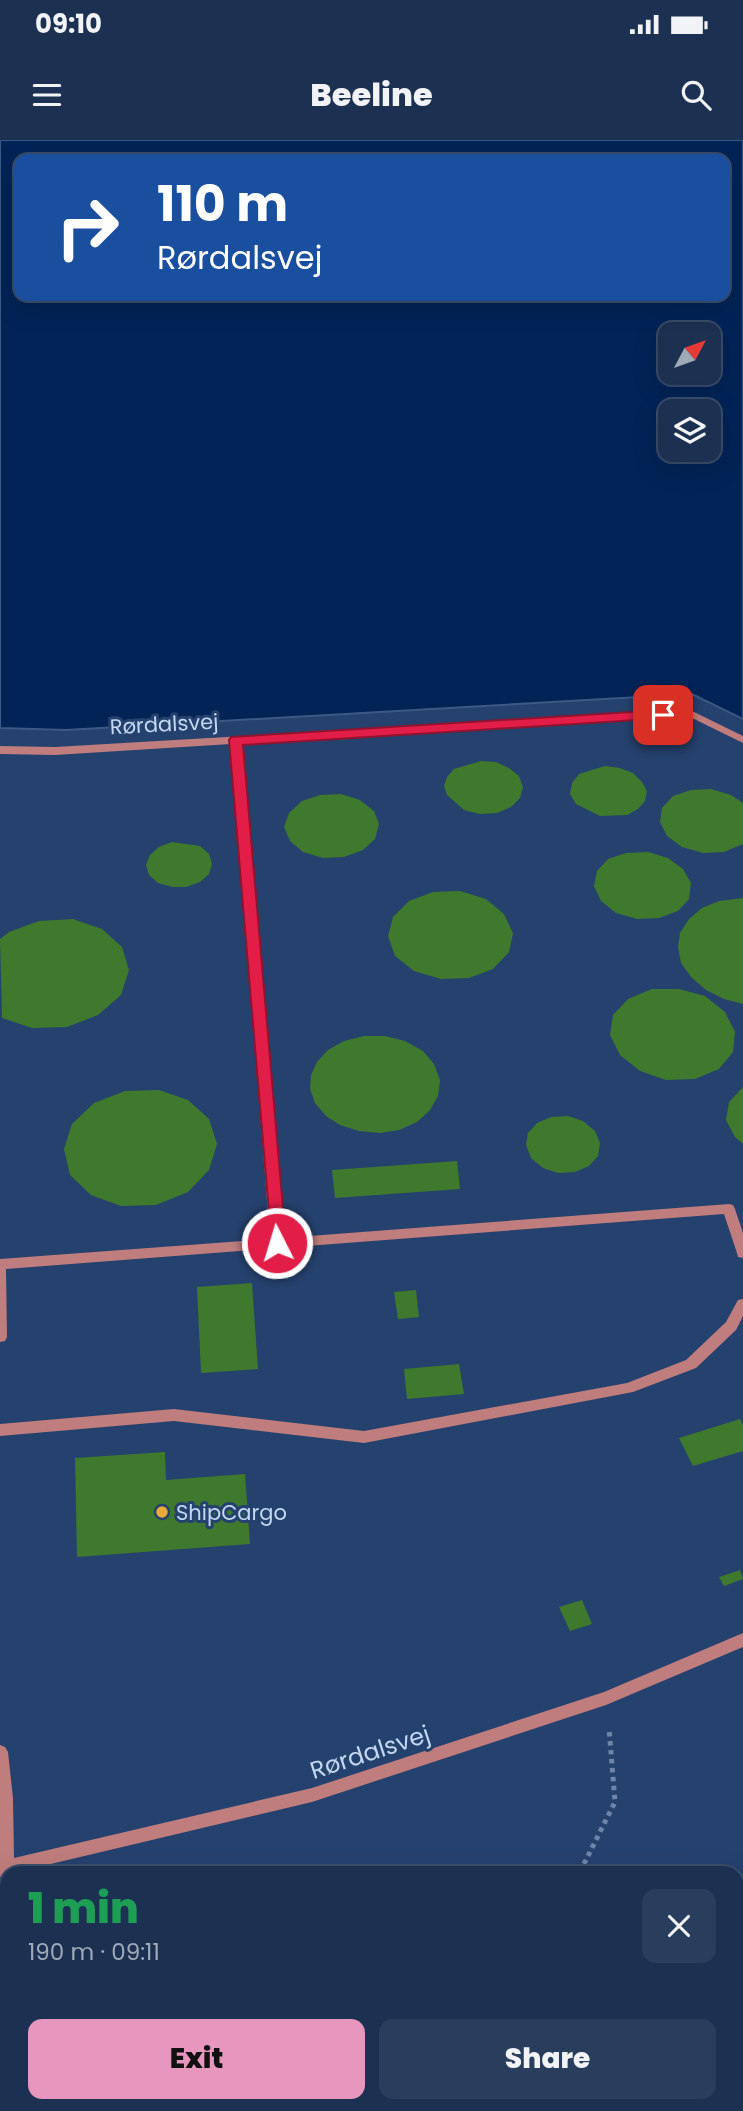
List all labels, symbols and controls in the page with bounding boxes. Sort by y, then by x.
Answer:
text: 09:10 [35,6,102,42]
text: Beeline [310,72,433,117]
icon: menu [28,76,66,114]
icon: search [677,76,715,114]
text: 110 m [157,170,288,238]
icon: right [42,182,133,273]
text: Rørdalsvej [157,235,322,280]
north arrow [658,322,721,385]
map controls [658,322,721,462]
button: layers [658,399,721,462]
pin [633,685,693,745]
icon: arrive [644,696,682,734]
street label: Rørdalsvej [109,707,219,741]
position arrow [240,1206,314,1280]
place label: ShipCargo [176,1498,287,1527]
marker: ShipCargo [154,1504,170,1520]
street label: Rørdalsvej [306,1717,434,1787]
text: 1 min [28,1879,139,1938]
button: close [642,1889,716,1963]
text: 190 m · 09:11 [28,1936,160,1968]
button: Exit [28,2019,365,2099]
button: Share [379,2019,716,2099]

